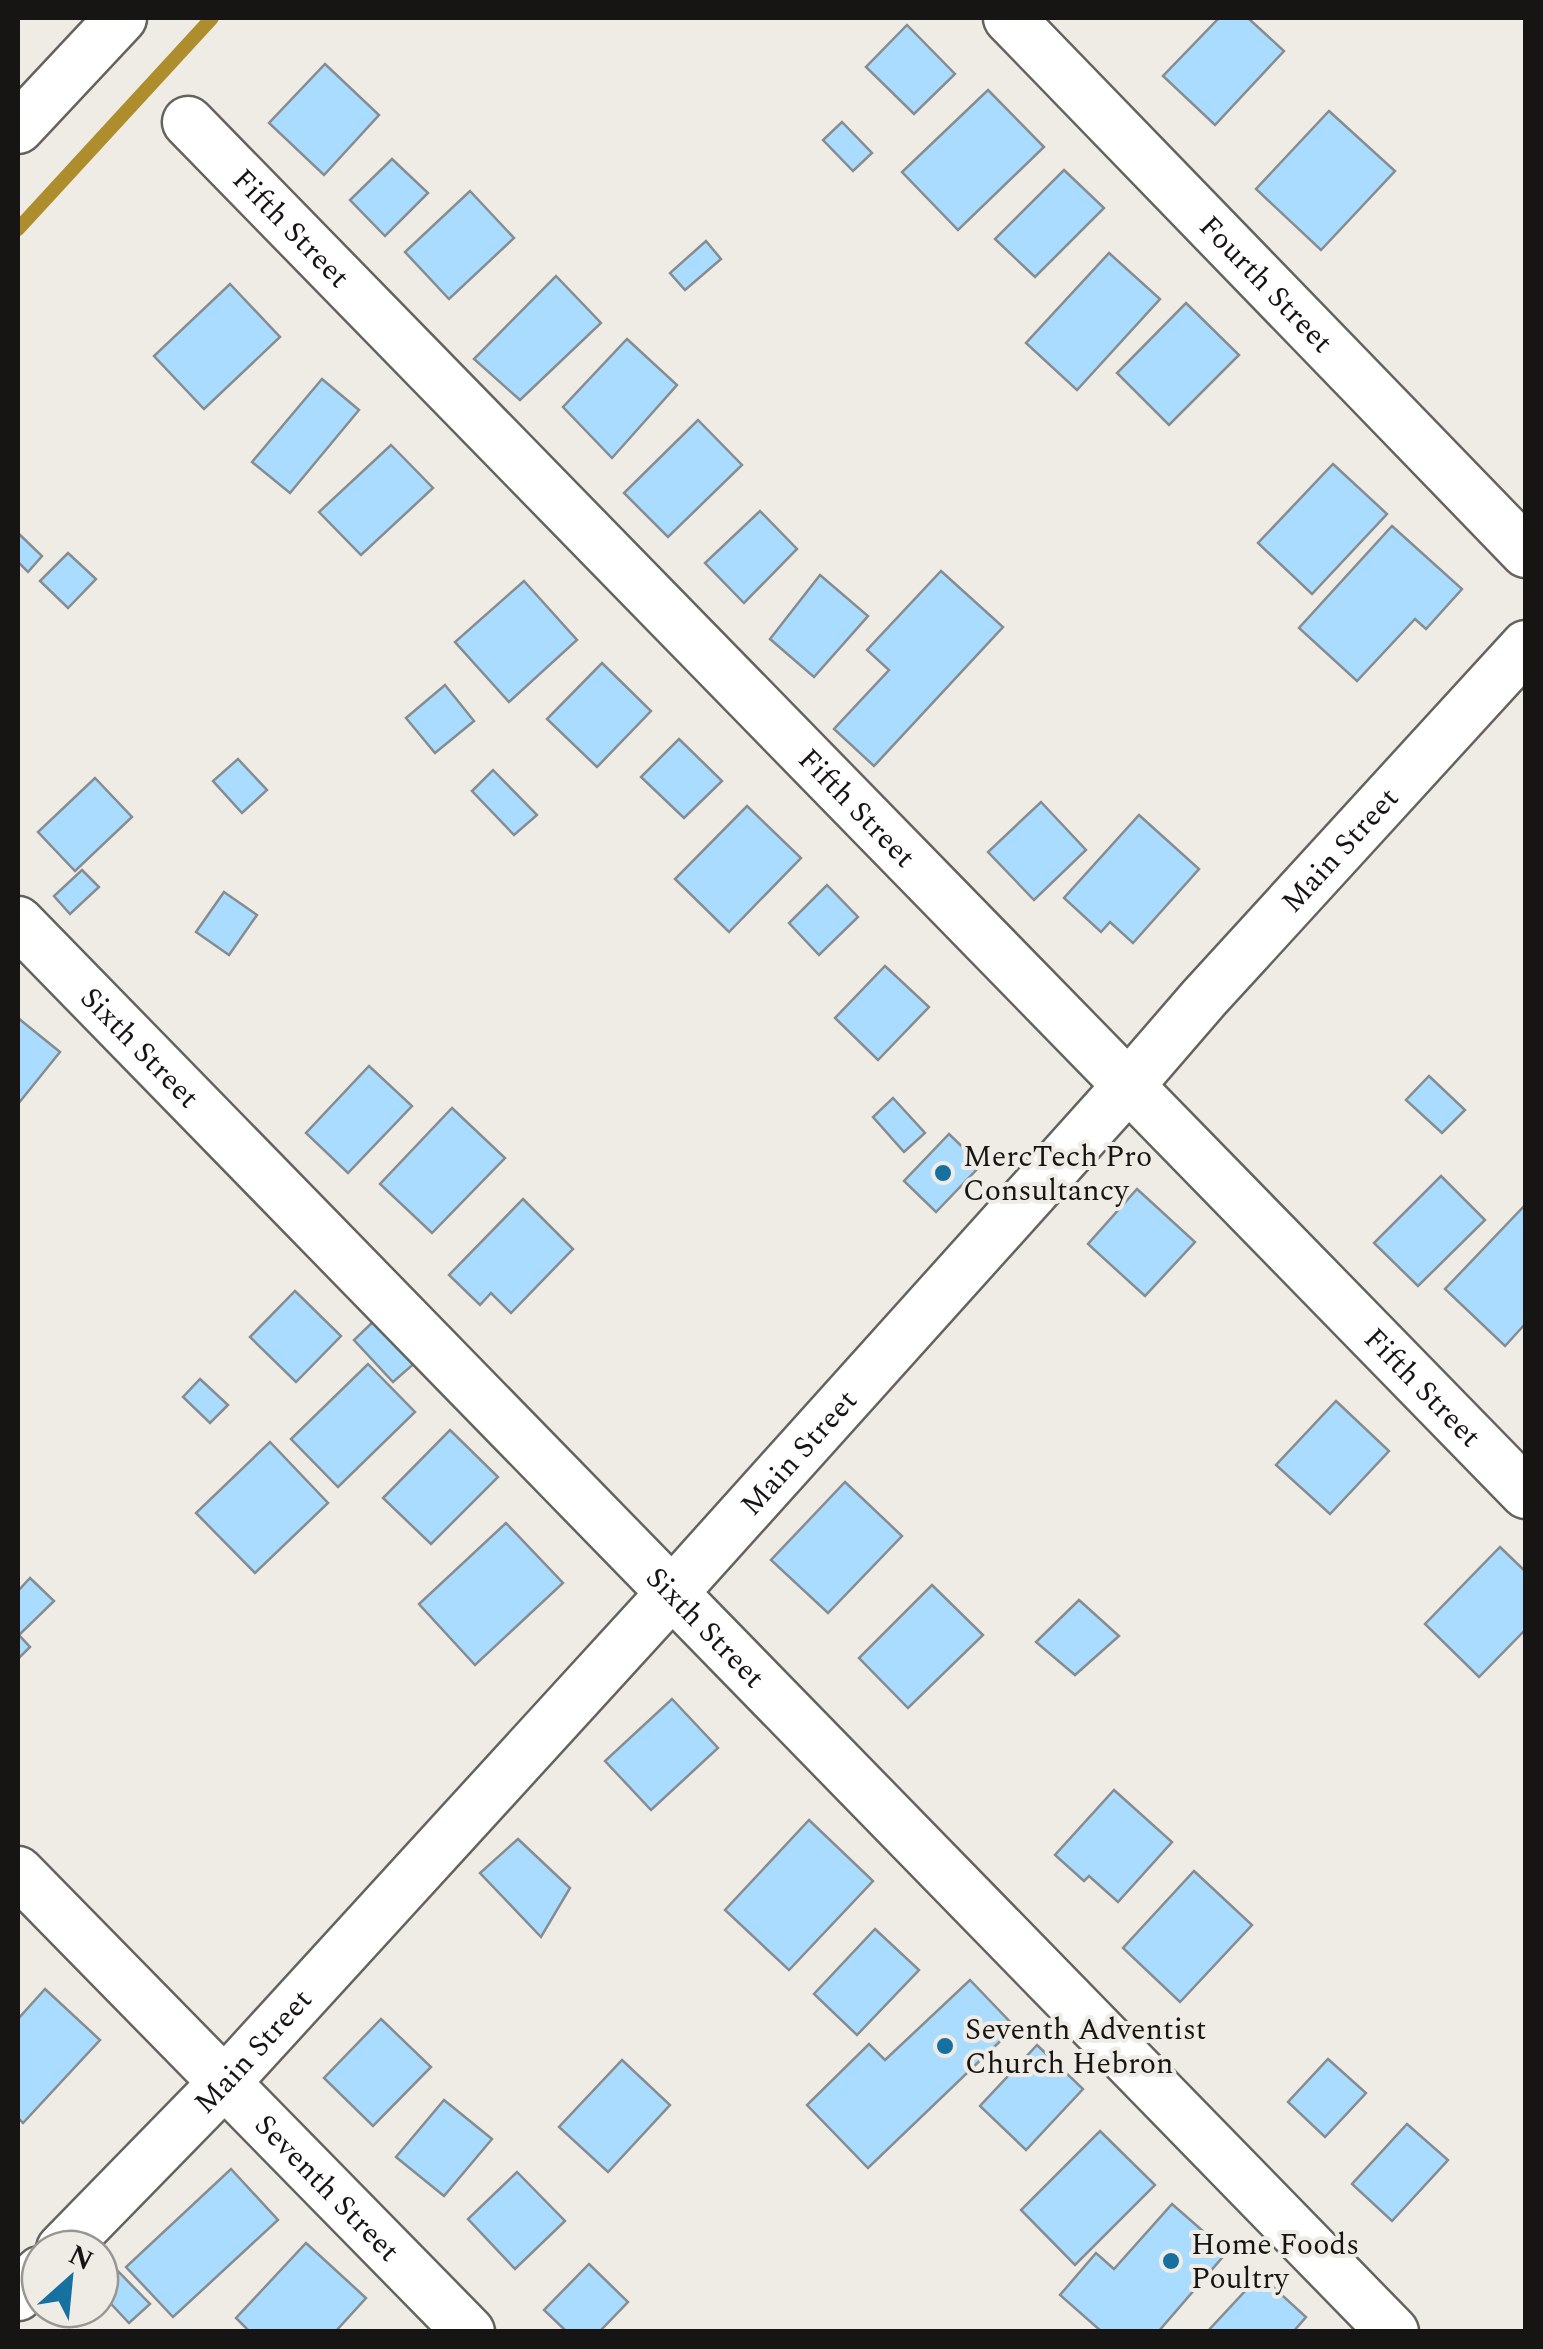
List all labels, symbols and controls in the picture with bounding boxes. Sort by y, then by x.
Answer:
street label: Fifth Street [221,158,360,299]
street label: Fourth Street [1188,205,1344,364]
street label: Fifth Street [787,738,926,879]
street label: Main Street [1271,777,1410,924]
street label: Sixth Street [69,977,210,1119]
place label: MercTech Pro Consultancy [963,1134,1152,1214]
marker: MercTech Pro Consultancy [932,1162,954,1184]
street label: Fifth Street [1353,1317,1492,1459]
street label: Main Street [730,1379,869,1527]
street label: Sixth Street [635,1557,775,1699]
street label: Main Street [184,1979,324,2125]
place label: Seventh Adventist Church Hebron [965,2007,1206,2087]
marker: Seventh Adventist Church Hebron [934,2035,956,2057]
street label: Seventh Street [243,2104,410,2273]
place label: Home Foods Poultry [1191,2222,1359,2302]
north arrow [20,2229,120,2329]
text: N [61,2234,101,2282]
marker: Home Foods Poultry [1160,2250,1182,2272]

